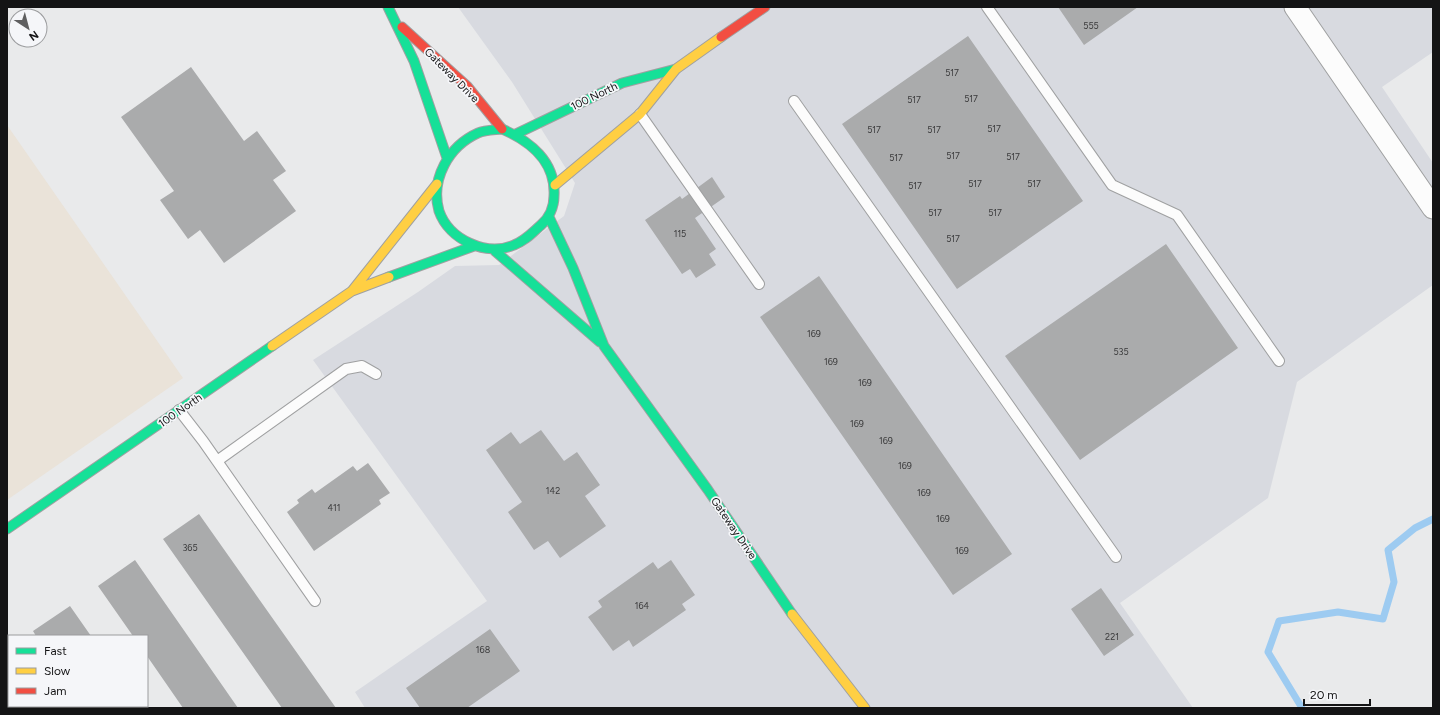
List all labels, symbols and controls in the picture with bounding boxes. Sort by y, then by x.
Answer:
north arrow [8,8,48,48]
house number: 555 [1083,20,1099,31]
text: N [26,28,41,43]
street label: Gateway Drive [422,45,482,105]
house number: 517 [945,67,959,78]
street label: 100 North [569,80,620,113]
house number: 517 [964,93,978,104]
house number: 517 [907,94,921,105]
house number: 517 [987,123,1001,134]
house number: 517 [867,124,881,135]
house number: 517 [927,124,941,135]
house number: 517 [946,150,960,161]
house number: 517 [1006,151,1020,162]
house number: 517 [889,152,903,163]
house number: 517 [968,178,982,189]
house number: 517 [1027,178,1041,189]
house number: 517 [908,180,922,191]
house number: 517 [928,207,942,218]
house number: 517 [988,207,1002,218]
house number: 115 [674,228,686,239]
house number: 517 [946,233,960,244]
house number: 169 [807,328,821,339]
house number: 535 [1113,346,1129,357]
house number: 169 [824,356,838,367]
house number: 169 [858,377,872,388]
street label: 100 North [156,391,205,430]
house number: 169 [850,418,864,429]
house number: 169 [879,435,893,446]
house number: 169 [898,460,912,471]
house number: 142 [546,485,560,496]
house number: 169 [917,487,931,498]
street label: Gateway Drive [708,495,759,562]
house number: 411 [327,502,341,513]
house number: 169 [936,513,950,524]
house number: 365 [182,542,198,553]
house number: 169 [955,545,969,556]
house number: 164 [635,600,650,611]
house number: 221 [1105,631,1119,642]
legend [8,635,148,707]
text: Fast [44,644,67,658]
house number: 168 [476,644,491,655]
text: Slow [44,664,71,678]
scale bar [1304,681,1370,707]
text: Jam [44,684,67,698]
text: 20 m [1310,688,1338,702]

